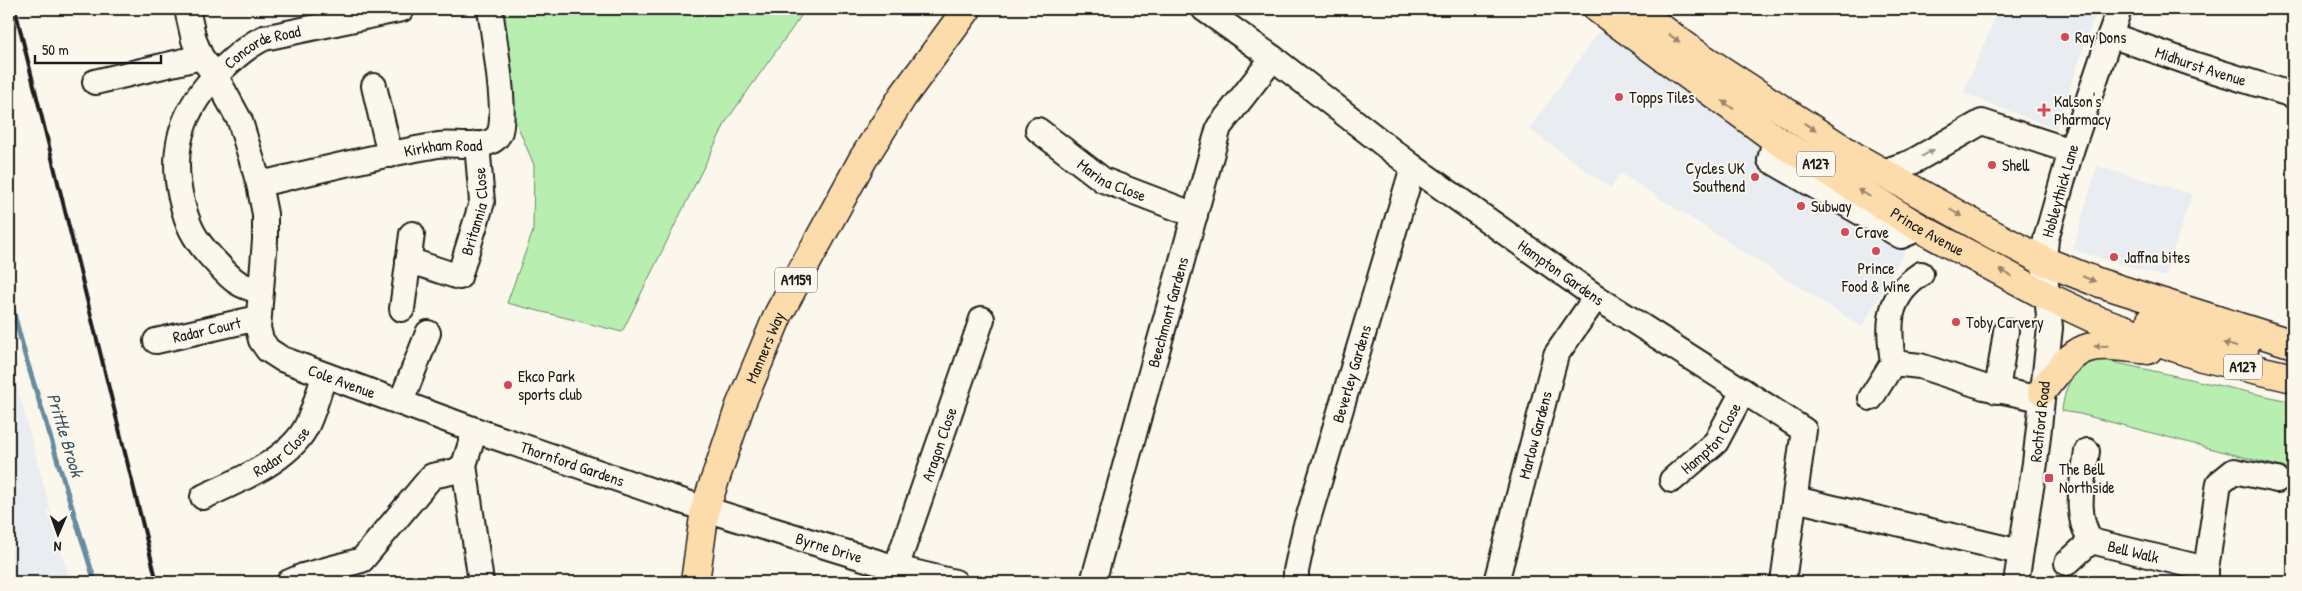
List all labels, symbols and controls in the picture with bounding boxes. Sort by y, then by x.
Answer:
street label: Concorde Road [219,20,302,74]
place label: Ray Dons [2075,26,2126,48]
marker: Ray Dons [2059,31,2071,43]
scale bar [35,32,161,64]
one-way arrow [1667,33,1681,43]
text: 50 m [42,39,69,60]
street label: Midhurst Avenue [2152,41,2250,91]
place label: Topps Tiles [1629,86,1694,108]
place label: Kalson's Pharmacy [2054,90,2111,130]
marker: Topps Tiles [1613,91,1625,103]
one-way arrow [1722,99,1735,110]
marker: Kalson's Pharmacy [2038,104,2050,116]
one-way arrow [1803,123,1816,132]
street label: Kirkham Road [402,133,483,162]
street label: Hobleythick Lane [2036,140,2084,240]
one-way arrow [1921,149,1935,157]
road number: A127 [1797,152,1835,176]
street label: Marina Close [1073,153,1150,207]
place label: Shell [2002,154,2029,176]
place label: Cycles UK Southend [1686,157,1746,197]
marker: Shell [1986,159,1998,171]
street label: Britannia Close [455,166,493,258]
marker: Cycles UK Southend [1749,171,1761,183]
one-way arrow [1858,189,1871,198]
place label: Subway [1811,195,1852,217]
marker: Subway [1795,200,1807,212]
street label: Prince Avenue [1887,202,1969,261]
one-way arrow [1950,209,1963,218]
place label: Crave [1855,221,1890,243]
marker: Crave [1839,226,1851,238]
street label: Hampton Gardens [1514,234,1608,310]
marker: Prince Food & Wine [1870,245,1882,257]
place label: Jaffna bites [2124,246,2190,268]
marker: Jaffna bites [2108,251,2120,263]
street label: Beechmont Gardens [1142,254,1194,370]
place label: Prince Food & Wine [1841,257,1911,297]
road number: A1159 [775,268,817,292]
one-way arrow [1998,269,2013,277]
one-way arrow [2082,275,2097,283]
street label: Manners Way [740,308,789,387]
street label: Radar Court [171,311,243,348]
place label: Toby Carvery [1966,311,2044,333]
marker: Toby Carvery [1950,316,1962,328]
street label: Beverley Gardens [1326,322,1376,425]
one-way arrow [2222,340,2237,348]
one-way arrow [2093,342,2109,350]
road number: A127 [2224,354,2262,380]
street label: Cole Avenue [305,359,379,404]
place label: Ekco Park sports club [518,365,582,405]
marker: Ekco Park sports club [502,379,514,391]
street label: Rochford Road [2024,380,2055,463]
street label: Marlow Gardens [1513,389,1557,481]
water label: Prittle Brook [41,390,90,481]
street label: Hampton Close [1676,398,1746,479]
street label: Aragon Close [916,404,962,484]
street label: Radar Close [249,422,315,482]
street label: Thornford Gardens [518,435,627,492]
place label: The Bell Northside [2059,458,2115,498]
marker: The Bell Northside [2043,472,2055,484]
north arrow [32,508,82,558]
street label: Byrne Drive [793,527,866,568]
street label: Bell Walk [2105,534,2162,568]
text: N [53,538,62,557]

